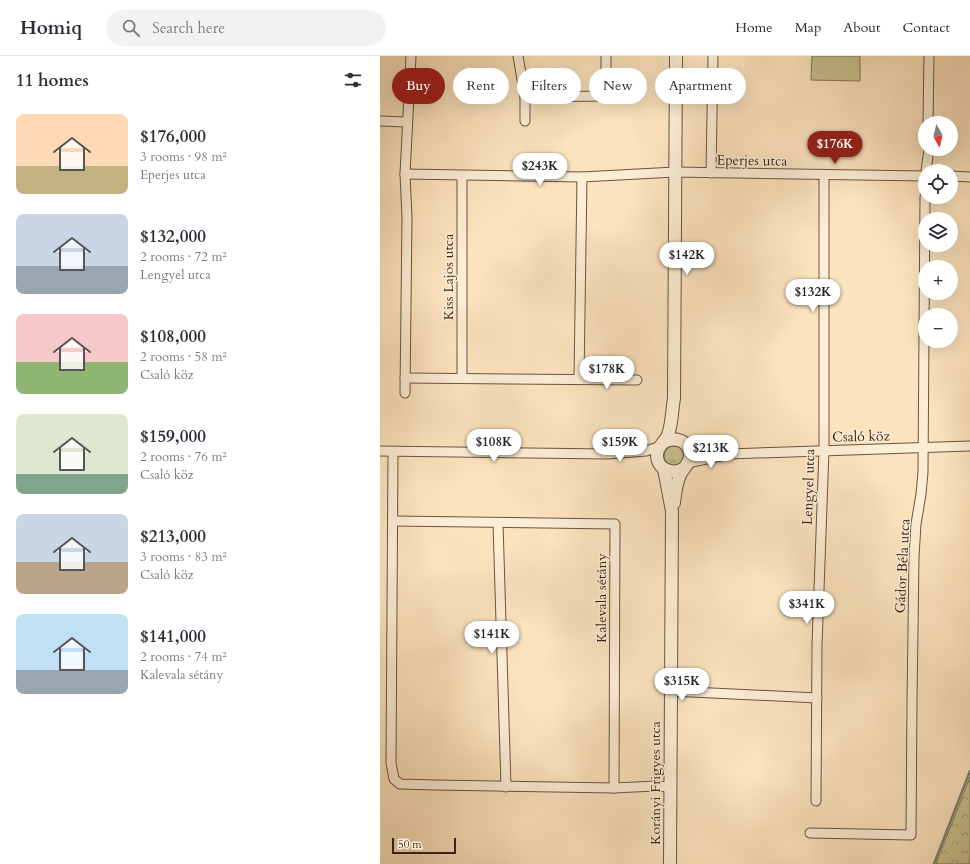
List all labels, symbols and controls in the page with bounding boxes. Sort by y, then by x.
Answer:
search box [106,10,386,46]
text: Homiq [20,15,82,41]
icon: search [120,17,142,39]
text: Search here [152,18,225,38]
text: Home [735,18,773,37]
text: Map [795,18,821,37]
text: About [843,18,880,37]
text: Contact [902,18,950,37]
chip: Buy [392,68,445,104]
chip: Rent [453,68,509,104]
chip: Filters [517,68,581,104]
chip: New [589,68,647,104]
chip: Apartment [655,68,746,104]
text: 11 homes [16,69,89,92]
icon: filters [342,69,364,91]
north arrow [918,116,958,156]
map controls [918,116,958,348]
text: $176,000 [140,125,206,148]
icon: home [48,130,96,178]
pin: $176K [807,131,863,165]
text: $176K [816,135,854,153]
text: 3 rooms · 98 m² [140,148,227,166]
street label: Eperjes utca [716,150,788,171]
pin: $243K [512,153,568,187]
text: $243K [521,157,559,175]
button: locate [918,164,958,204]
text: Eperjes utca [140,166,206,184]
button: layers [918,212,958,252]
text: $132,000 [140,225,206,248]
icon: home [48,230,96,278]
street label: Kiss Lajos utca [439,234,458,320]
pin: $142K [659,242,715,276]
text: $142K [668,246,706,264]
text: 2 rooms · 72 m² [140,248,227,266]
button: + [918,260,958,300]
text: Lengyel utca [140,266,211,284]
pin: $132K [785,279,841,313]
text: $132K [794,283,832,301]
button: − [918,308,958,348]
text: $108,000 [140,325,206,348]
icon: home [48,330,96,378]
text: 2 rooms · 58 m² [140,348,227,366]
pin: $178K [579,356,635,390]
text: $178K [588,360,626,378]
text: Csaló köz [140,366,194,384]
text: $159,000 [140,425,206,448]
street label: Csaló köz [832,426,891,447]
pin: $108K [466,429,522,463]
pin: $159K [592,429,648,463]
icon: home [48,430,96,478]
text: $108K [475,433,513,451]
text: $159K [601,433,639,451]
pin: $213K [683,435,739,469]
text: $213K [692,439,730,457]
text: 2 rooms · 76 m² [140,448,227,466]
street label: Lengyel utca [798,449,819,525]
text: Csaló köz [140,466,194,484]
street label: Gádor Béla utca [891,518,914,614]
text: $213,000 [140,525,206,548]
icon: home [48,530,96,578]
text: 3 rooms · 83 m² [140,548,227,566]
street label: Kalevala sétány [592,553,611,643]
text: Csaló köz [140,566,194,584]
pin: $341K [779,591,835,625]
text: $341K [788,595,826,613]
pin: $141K [464,621,520,655]
text: $141,000 [140,625,206,648]
text: $141K [473,625,511,643]
icon: home [48,630,96,678]
text: 2 rooms · 74 m² [140,648,227,666]
text: Kalevala sétány [140,666,223,684]
pin: $315K [654,668,710,702]
text: $315K [663,672,701,690]
street label: Korányi Frigyes utca [646,721,665,845]
scale bar [392,836,456,855]
text: 50 m [398,837,422,852]

